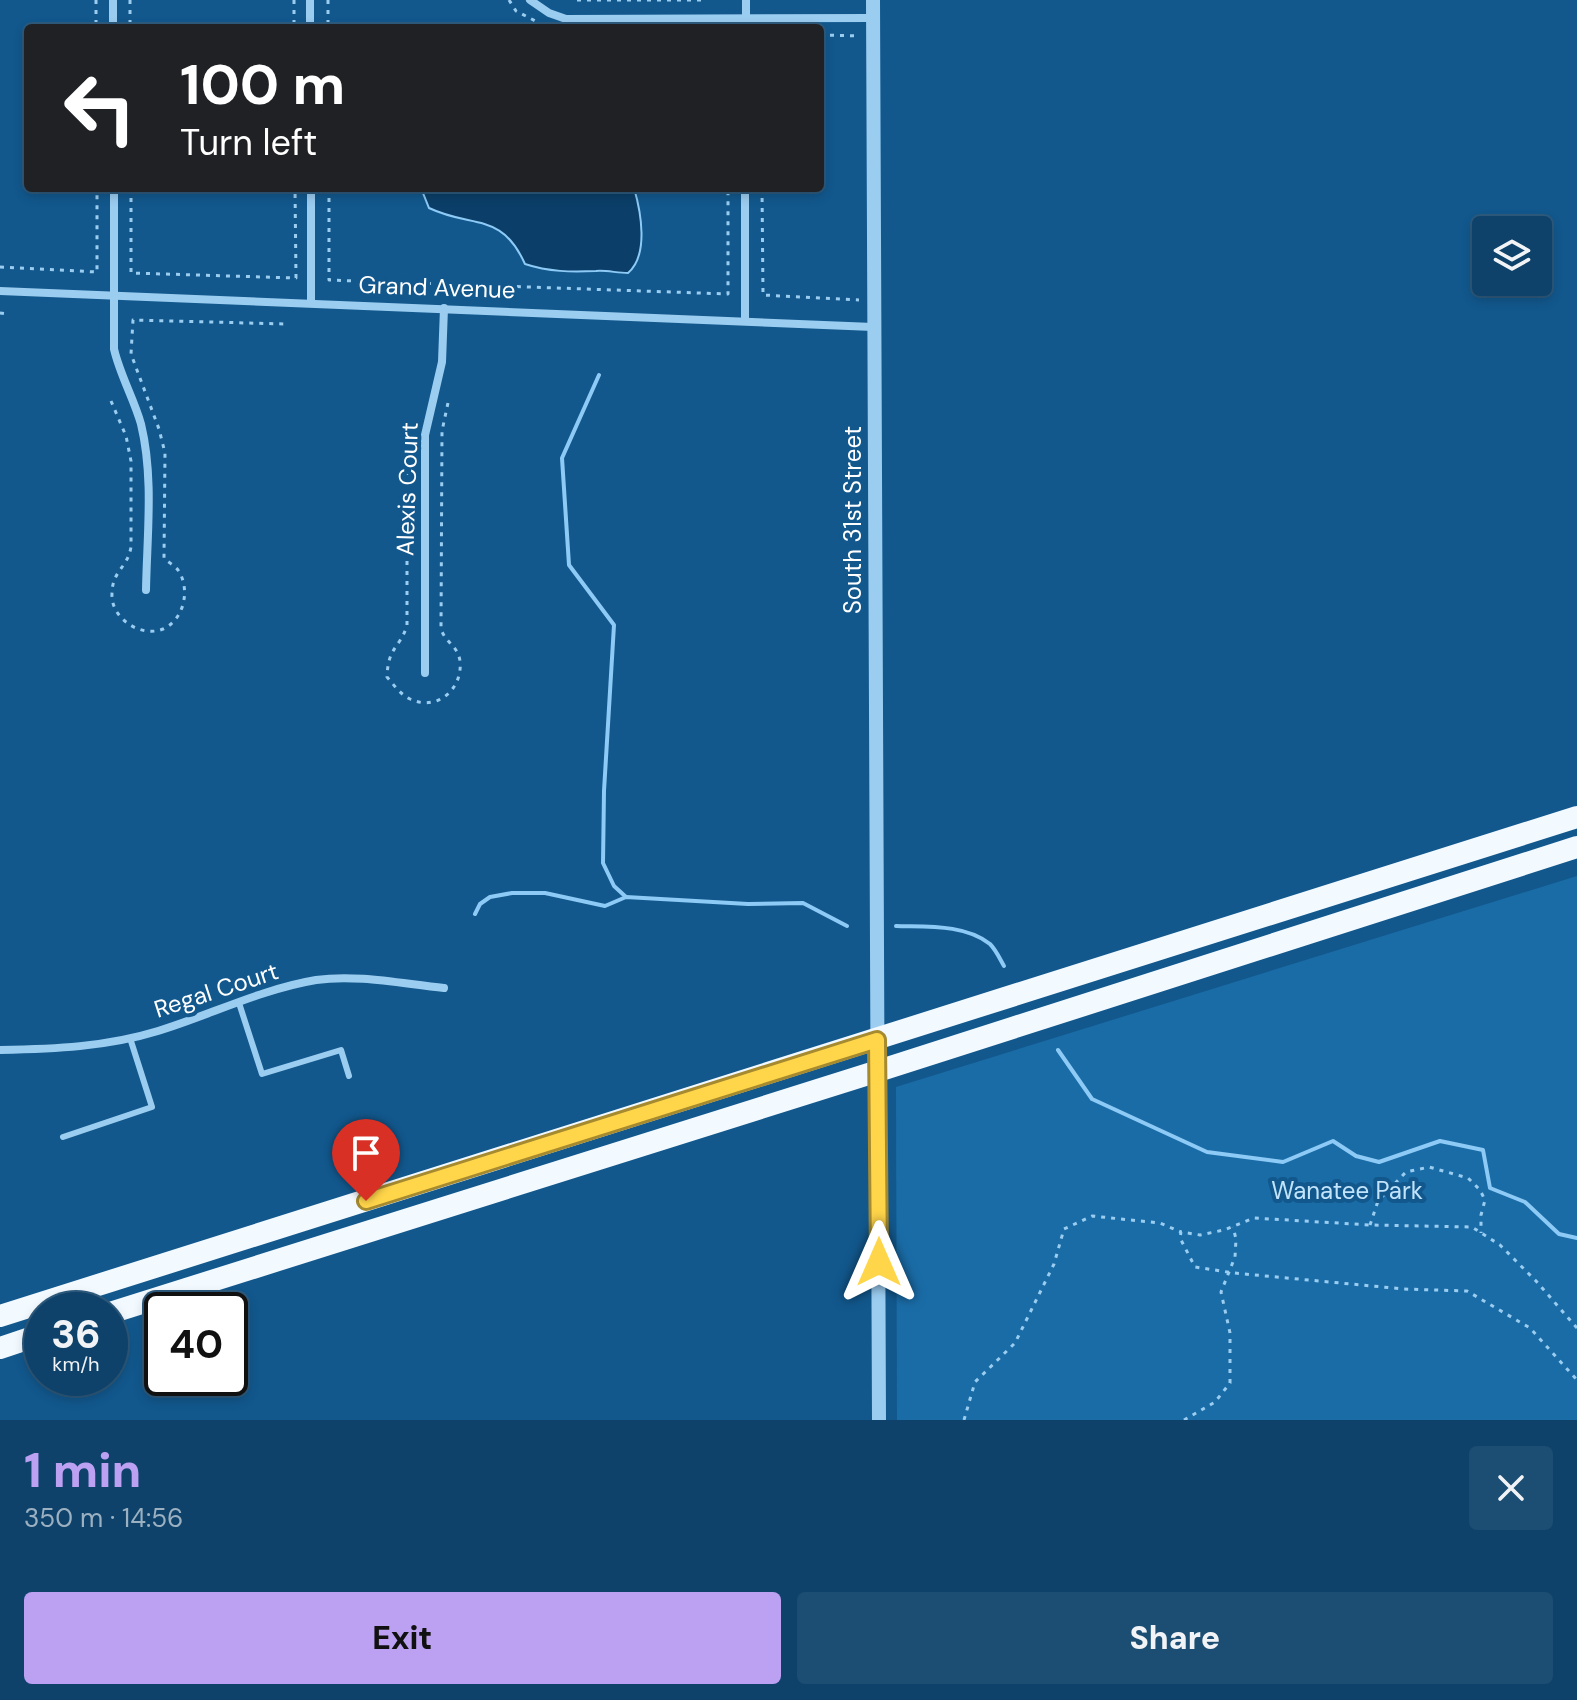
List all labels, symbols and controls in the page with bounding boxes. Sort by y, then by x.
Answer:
text: 100 m [180,48,345,121]
icon: left [48,56,152,160]
text: Turn left [180,119,317,166]
map controls [1472,216,1552,296]
button: layers [1472,216,1552,296]
street label: Grand Avenue [358,269,516,305]
street label: Alexis Court [389,422,425,556]
street label: South 31st Street [837,426,868,614]
street label: Regal Court [150,955,282,1025]
pin [332,1119,400,1201]
icon: arrive [344,1131,388,1175]
park label: Wanatee Park [1271,1175,1423,1206]
position arrow [837,1220,921,1304]
speed limit sign: 40 [144,1292,248,1396]
text: 36 [51,1308,101,1360]
text: km/h [52,1351,100,1377]
text: 1 min [24,1439,141,1502]
button: close [1469,1446,1553,1530]
text: 350 m · 14:56 [24,1501,183,1535]
button: Exit [24,1592,781,1684]
button: Share [797,1592,1553,1684]

